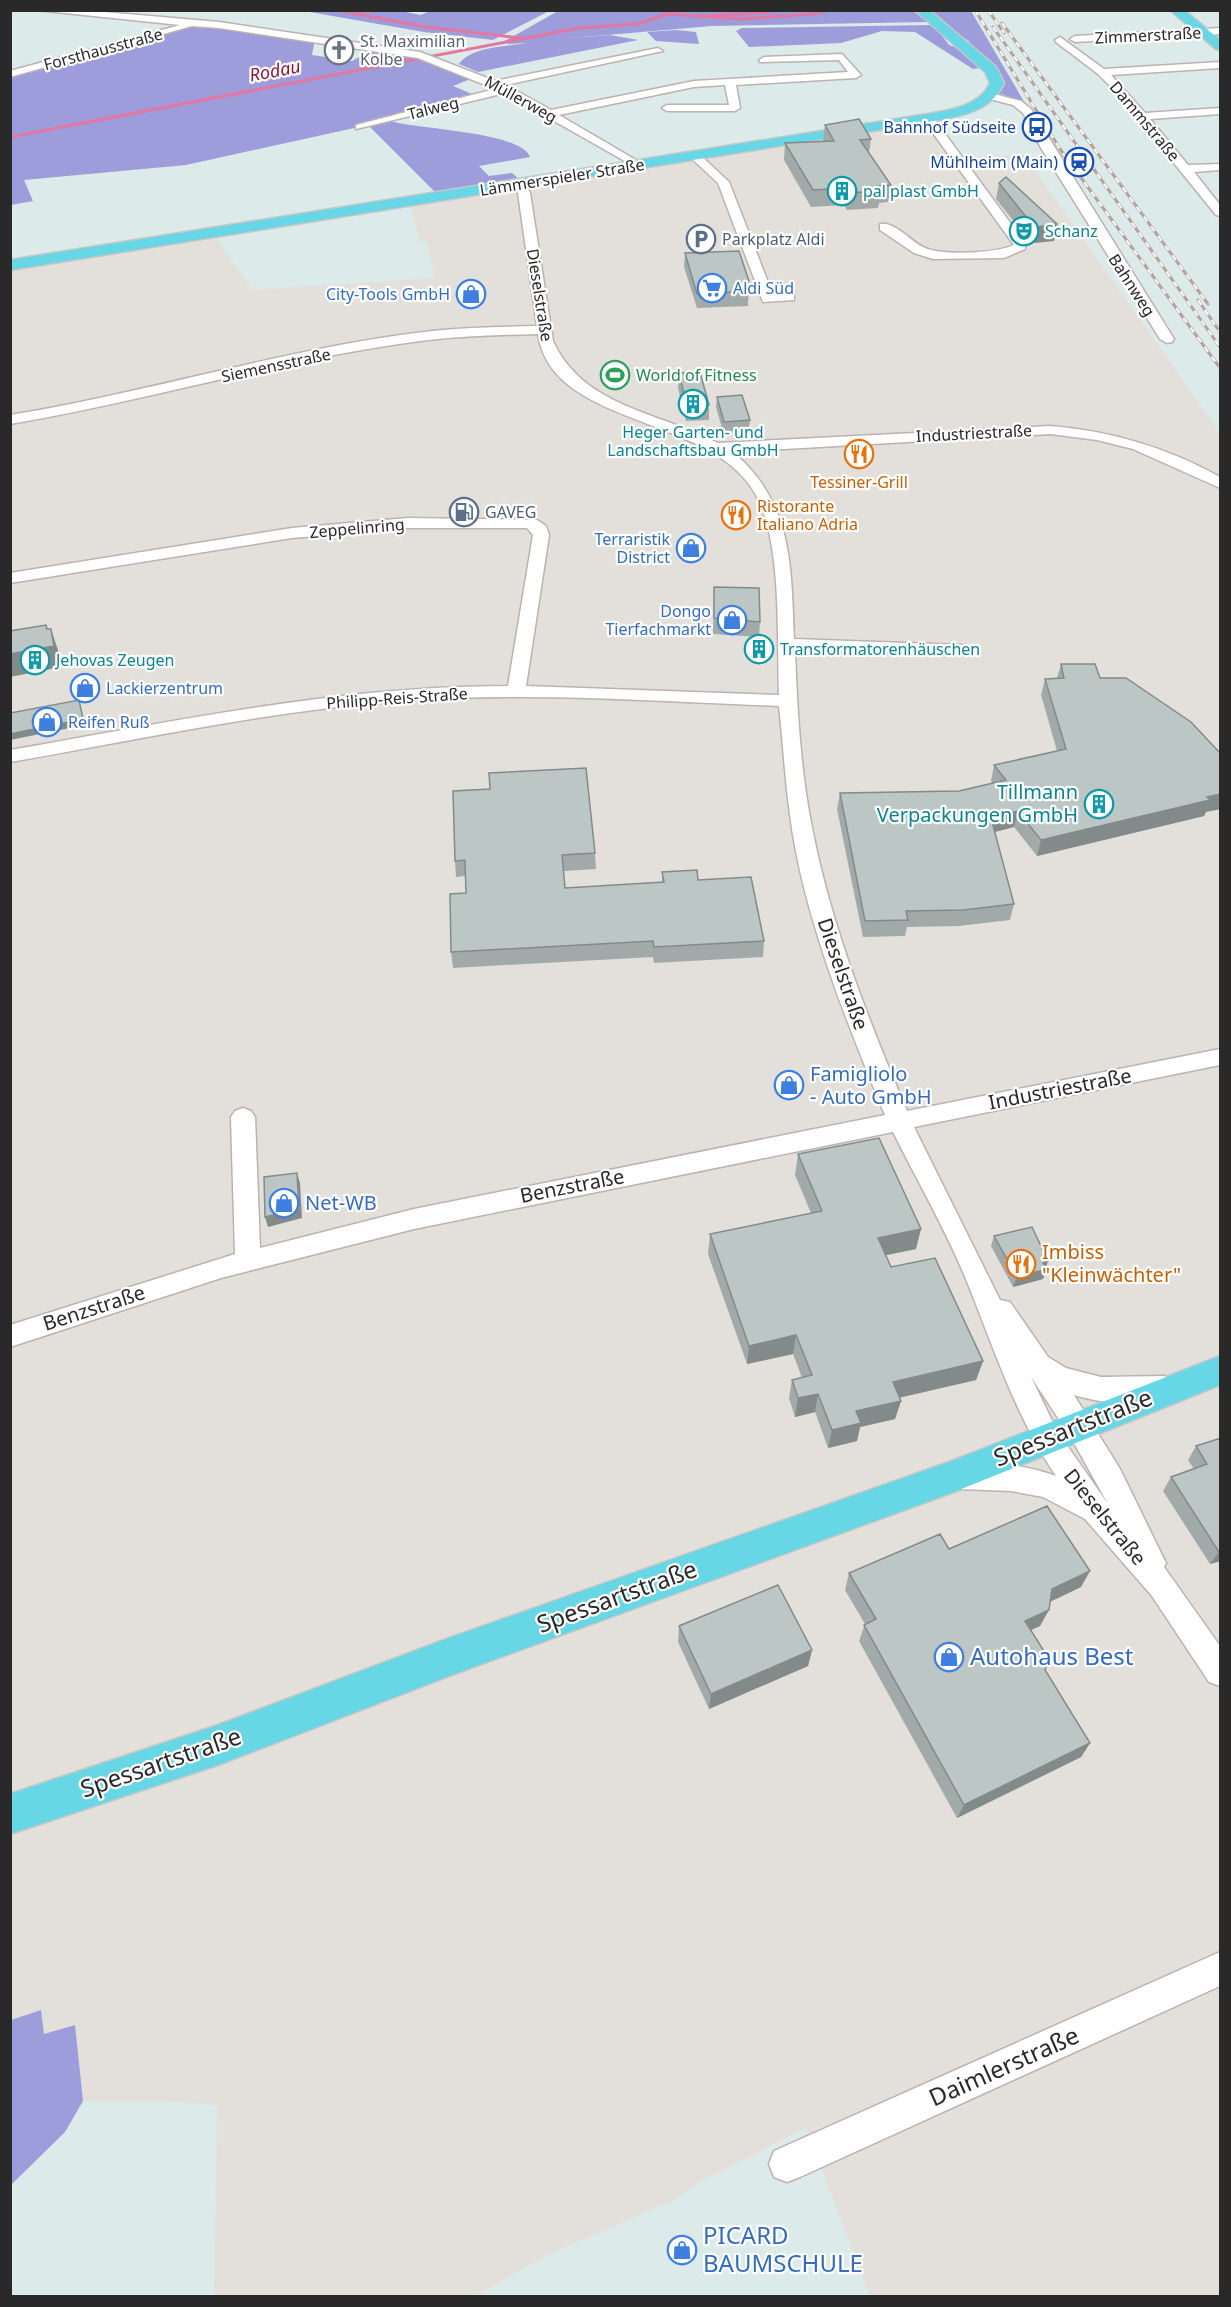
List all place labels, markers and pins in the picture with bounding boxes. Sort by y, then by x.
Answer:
place label: St. Maximilian Kolbe [360,30,465,70]
church icon: St. Maximilian Kolbe [323,34,355,66]
bus stop icon: Bahnhof Südseite [1021,111,1053,143]
place label: Bahnhof Südseite [883,116,1016,138]
station icon: Mühlheim (Main) [1063,146,1095,178]
place label: Mühlheim (Main) [930,151,1058,173]
building icon: pal plast GmbH [826,175,858,207]
place label: pal plast GmbH [863,180,979,202]
theatre icon: Schanz [1008,215,1040,247]
place label: Schanz [1045,220,1098,242]
parking icon: Parkplatz Aldi [685,223,717,255]
place label: Parkplatz Aldi [722,228,825,250]
supermarket icon: Aldi Süd [696,272,728,304]
place label: Aldi Süd [733,277,794,299]
shop icon: City-Tools GmbH [455,278,487,310]
place label: City-Tools GmbH [326,283,450,305]
sports icon: World of Fitness [599,359,631,391]
place label: World of Fitness [636,364,757,386]
building icon: Heger Garten- und Landschaftsbau GmbH [677,388,709,420]
place label: Heger Garten- und Landschaftsbau GmbH [607,421,779,461]
restaurant icon: Tessiner-Grill [843,438,875,470]
place label: Tessiner-Grill [810,471,908,493]
place label: Ristorante Italiano Adria [757,495,858,535]
fuel station icon: GAVEG [448,496,480,528]
restaurant icon: Ristorante Italiano Adria [720,499,752,531]
place label: GAVEG [485,501,536,523]
place label: Terraristik District [594,528,670,568]
shop icon: Terraristik District [675,532,707,564]
place label: Dongo Tierfachmarkt [605,600,711,640]
shop icon: Dongo Tierfachmarkt [716,604,748,636]
building icon: Transformatorenhäuschen [743,633,775,665]
place label: Transformatorenhäuschen [780,638,980,660]
building icon: Jehovas Zeugen [19,644,51,676]
place label: Jehovas Zeugen [54,649,174,671]
shop icon: Lackierzentrum [69,672,101,704]
place label: Lackierzentrum [106,677,223,699]
shop icon: Reifen Ruß [31,706,63,738]
place label: Reifen Ruß [68,711,150,733]
place label: Tillmann Verpackungen GmbH [877,778,1078,828]
building icon: Tillmann Verpackungen GmbH [1083,788,1115,820]
place label: Famigliolo - Auto GmbH [810,1060,932,1110]
shop icon: Famigliolo - Auto GmbH [773,1069,805,1101]
shop icon: Net-WB [268,1187,300,1219]
place label: Net-WB [305,1189,377,1216]
place label: Imbiss "Kleinwächter" [1042,1238,1181,1288]
restaurant icon: Imbiss "Kleinwächter" [1005,1248,1037,1280]
place label: Autohaus Best [970,1639,1134,1672]
shop icon: Autohaus Best [933,1641,965,1673]
place label: PICARD BAUMSCHULE [703,2218,863,2279]
shop icon: PICARD BAUMSCHULE [666,2234,698,2266]

